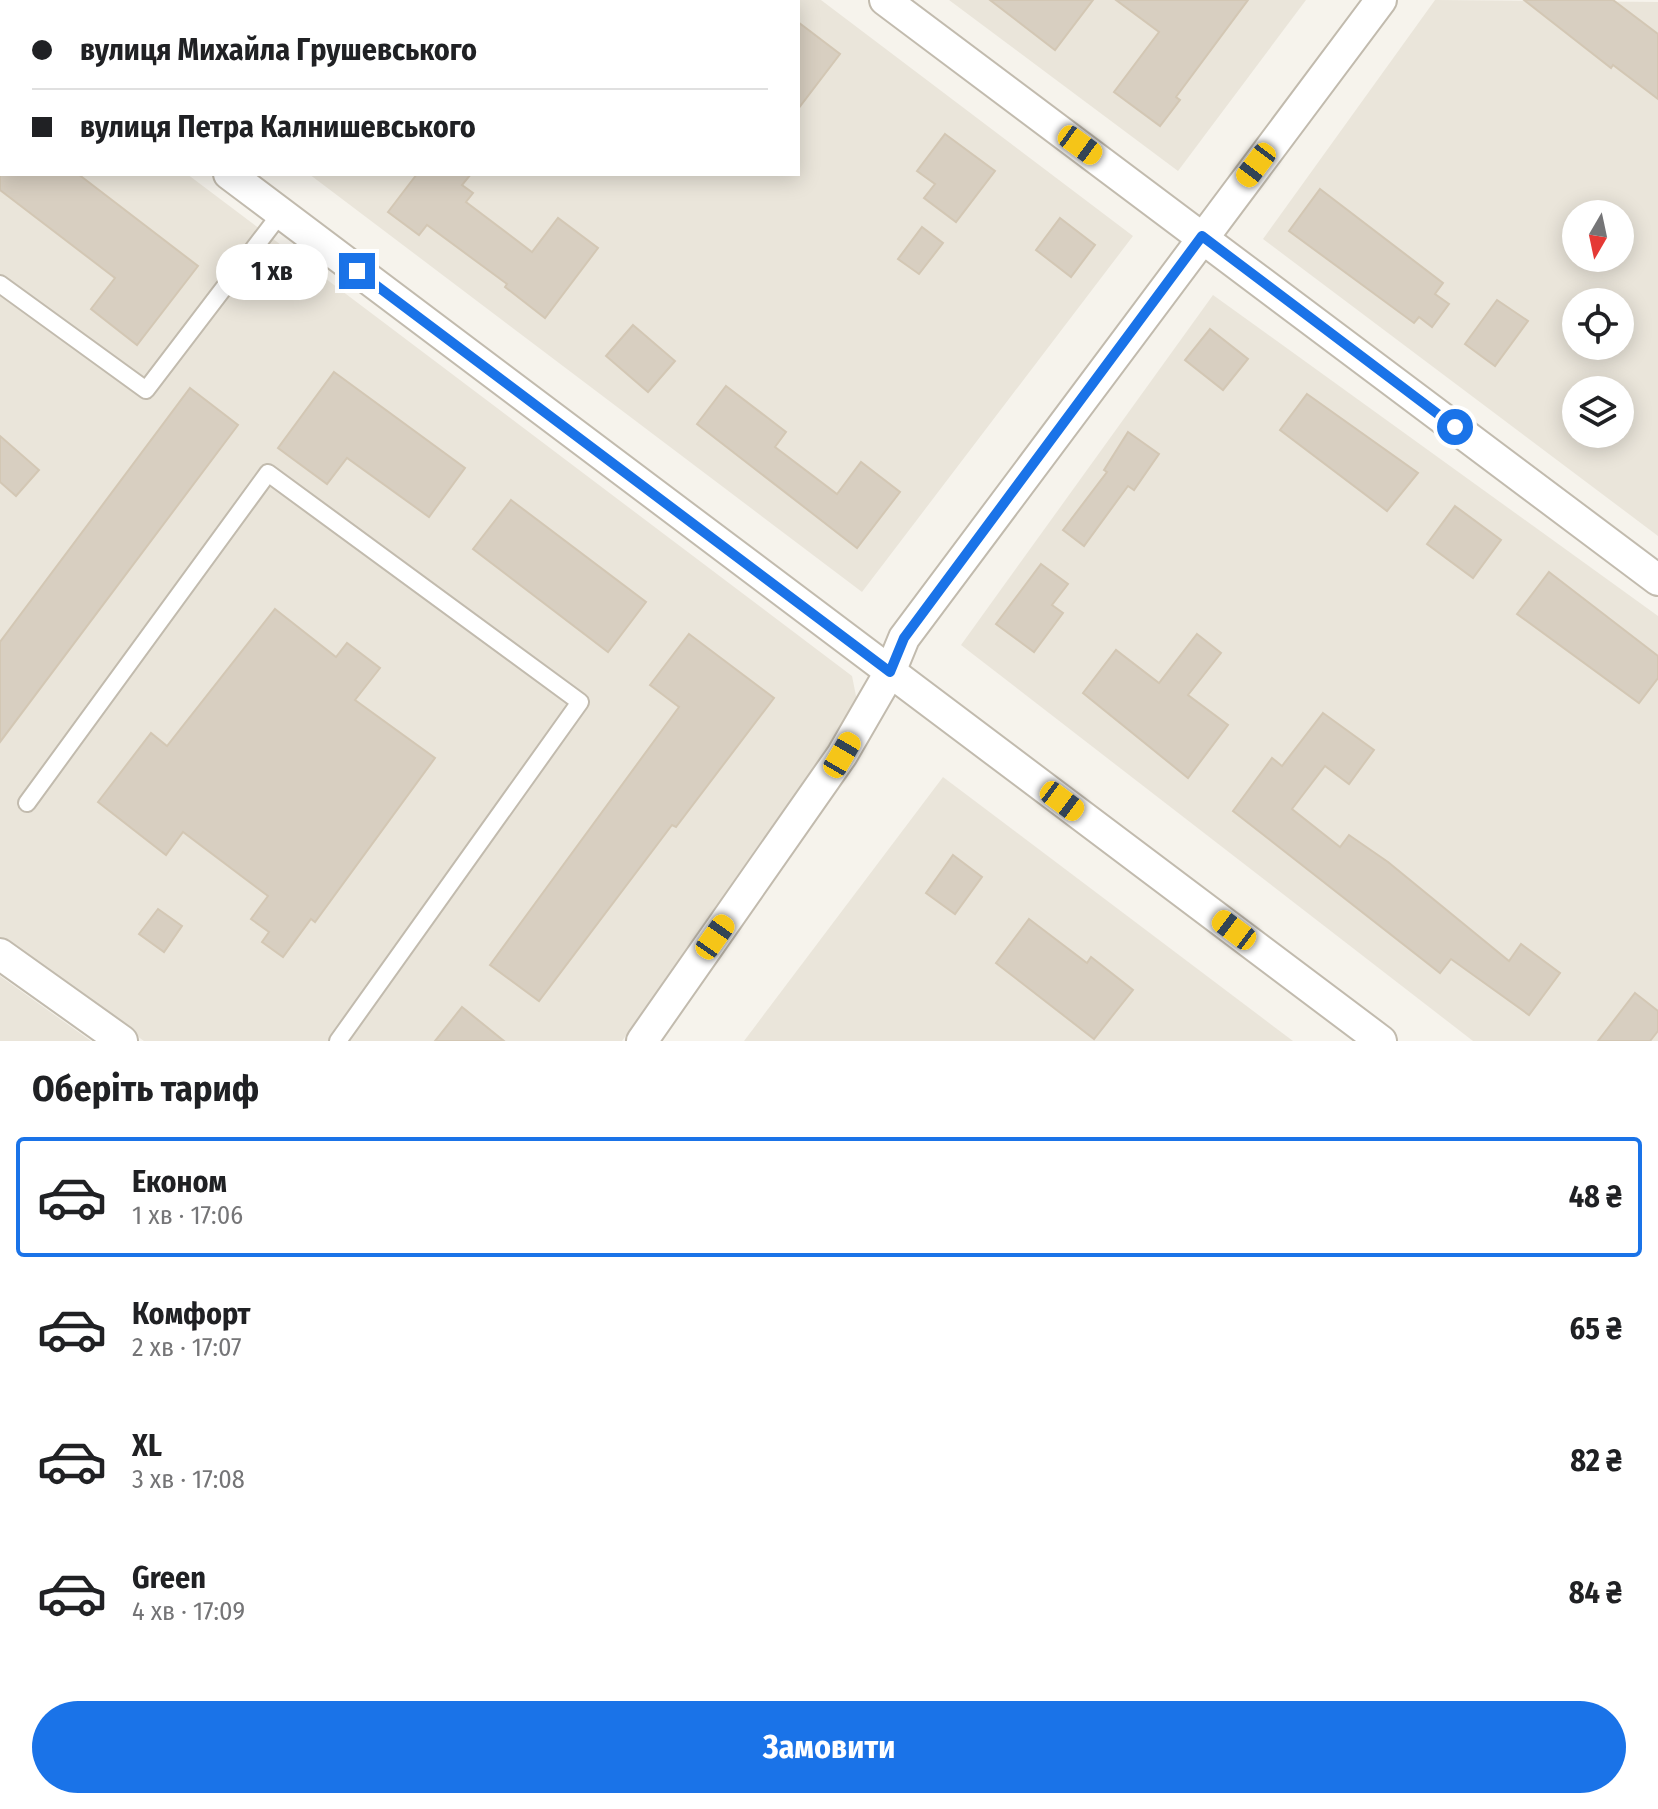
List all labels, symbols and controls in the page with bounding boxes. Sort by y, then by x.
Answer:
text: вулиця Михайла Грушевського [80,32,477,68]
text: вулиця Петра Калнишевського [80,109,476,145]
car [1054,121,1106,169]
car [1232,139,1280,191]
north arrow [1562,200,1634,272]
map controls [1562,200,1634,448]
callout: 1 хв [217,243,329,299]
route end [339,253,375,289]
text: 1 хв [251,256,293,287]
button: locate [1562,288,1634,360]
button: layers [1562,376,1634,448]
route start [1437,409,1473,445]
car [820,728,864,782]
car [1036,777,1088,825]
car [1208,906,1260,954]
car [691,910,739,964]
text: Оберіть тариф [32,1067,259,1111]
icon: car [36,1161,108,1233]
text: Економ [132,1164,227,1200]
text: 48 ₴ [1569,1179,1622,1215]
text: 1 хв · 17:06 [132,1200,243,1231]
icon: car [36,1293,108,1365]
text: Комфорт [132,1296,250,1332]
text: 65 ₴ [1570,1311,1622,1347]
text: 2 хв · 17:07 [132,1332,242,1363]
icon: car [36,1425,108,1497]
text: XL [132,1428,162,1464]
text: 82 ₴ [1570,1443,1622,1479]
text: 3 хв · 17:08 [132,1464,245,1495]
icon: car [36,1557,108,1629]
text: Green [132,1560,206,1596]
text: 84 ₴ [1569,1575,1622,1611]
text: 4 хв · 17:09 [132,1596,245,1627]
button: Замовити [32,1701,1626,1793]

